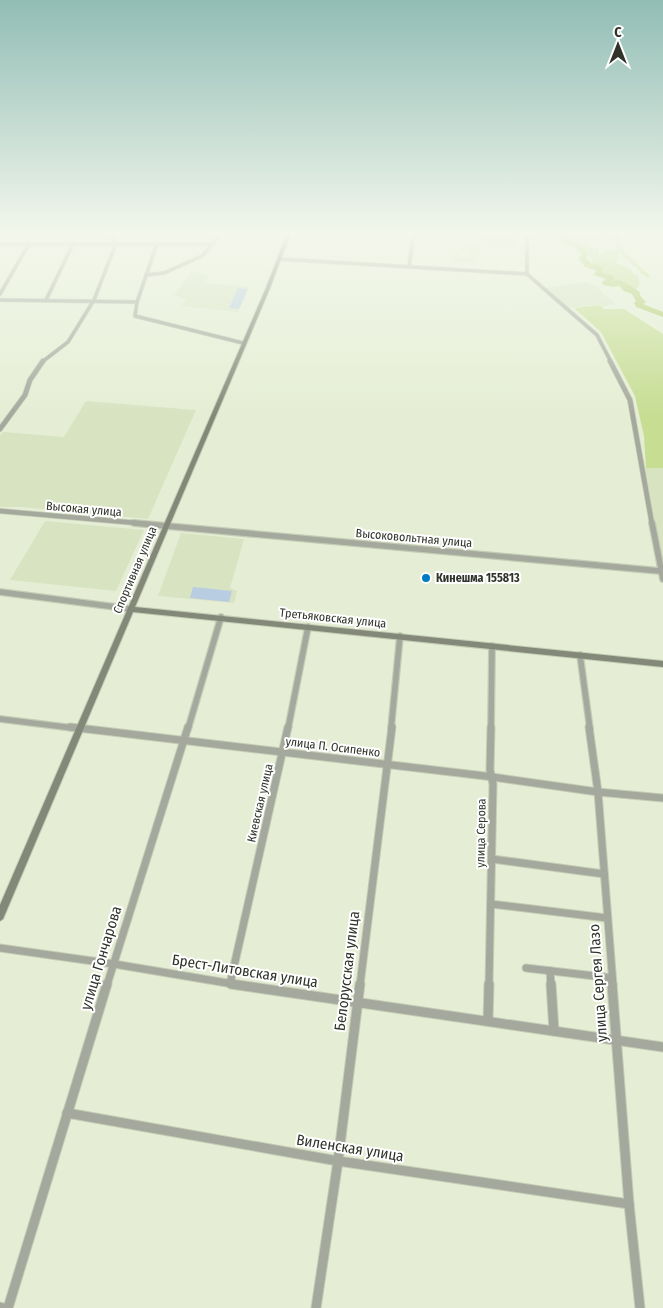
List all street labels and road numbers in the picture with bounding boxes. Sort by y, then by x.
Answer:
street label: Высокая улица [46,499,123,519]
street label: Спортивная улица [110,524,160,616]
street label: Высоковольтная улица [355,526,473,550]
street label: Третьяковская улица [279,605,387,631]
street label: улица П. Осипенко [285,734,381,760]
street label: Киевская улица [244,762,276,844]
street label: улица Серова [473,798,489,868]
street label: улица Гончарова [77,904,125,1012]
street label: Белорусская улица [331,910,363,1032]
street label: улица Сергея Лазо [585,923,611,1043]
street label: Брест-Литовская улица [171,951,319,991]
street label: Виленская улица [295,1131,405,1165]

